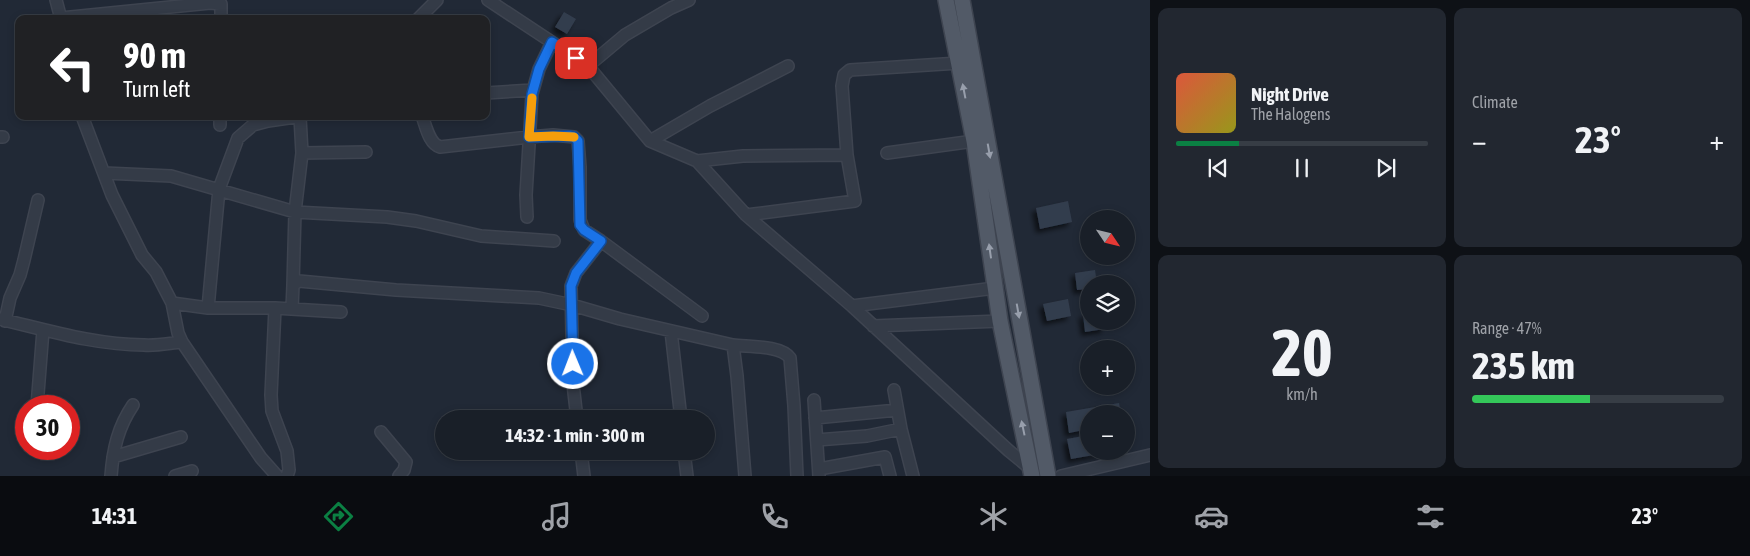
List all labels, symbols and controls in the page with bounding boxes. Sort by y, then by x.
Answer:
icon: left [40,35,105,100]
text: 90 m [123,35,186,75]
pin [555,37,597,79]
icon: arrive [562,44,590,72]
text: Turn left [123,76,190,102]
one-way arrow [960,82,968,98]
text: Night Drive [1251,83,1329,105]
text: Climate [1472,93,1518,111]
text: The Halogens [1251,105,1331,123]
text: 23° [1575,118,1621,161]
text: − [1472,124,1487,156]
text: + [1709,124,1724,156]
one-way arrow [985,144,993,159]
icon: previous [1204,154,1232,182]
icon: pause [1288,154,1316,182]
icon: next [1372,154,1400,182]
north arrow [1080,210,1135,265]
map controls [1080,210,1135,460]
one-way arrow [985,243,993,259]
button: layers [1080,275,1135,330]
one-way arrow [1014,304,1022,320]
text: 20 [1271,315,1333,390]
text: Range · 47% [1472,319,1542,337]
position arrow [546,337,598,389]
button: + [1080,340,1135,395]
text: 235 km [1472,344,1575,387]
text: km/h [1286,385,1318,403]
speed limit sign: 30 [15,395,80,460]
button: − [1080,405,1135,460]
one-way arrow [1018,420,1026,436]
text: 14:32 · 1 min · 300 m [505,424,645,446]
icon: directions [321,499,356,534]
icon: music [539,499,574,534]
icon: phone [757,499,792,534]
icon: climate [976,499,1011,534]
icon: car [1194,499,1229,534]
icon: filters [1413,499,1448,534]
text: 14:31 [92,503,137,529]
text: 23° [1631,503,1658,529]

